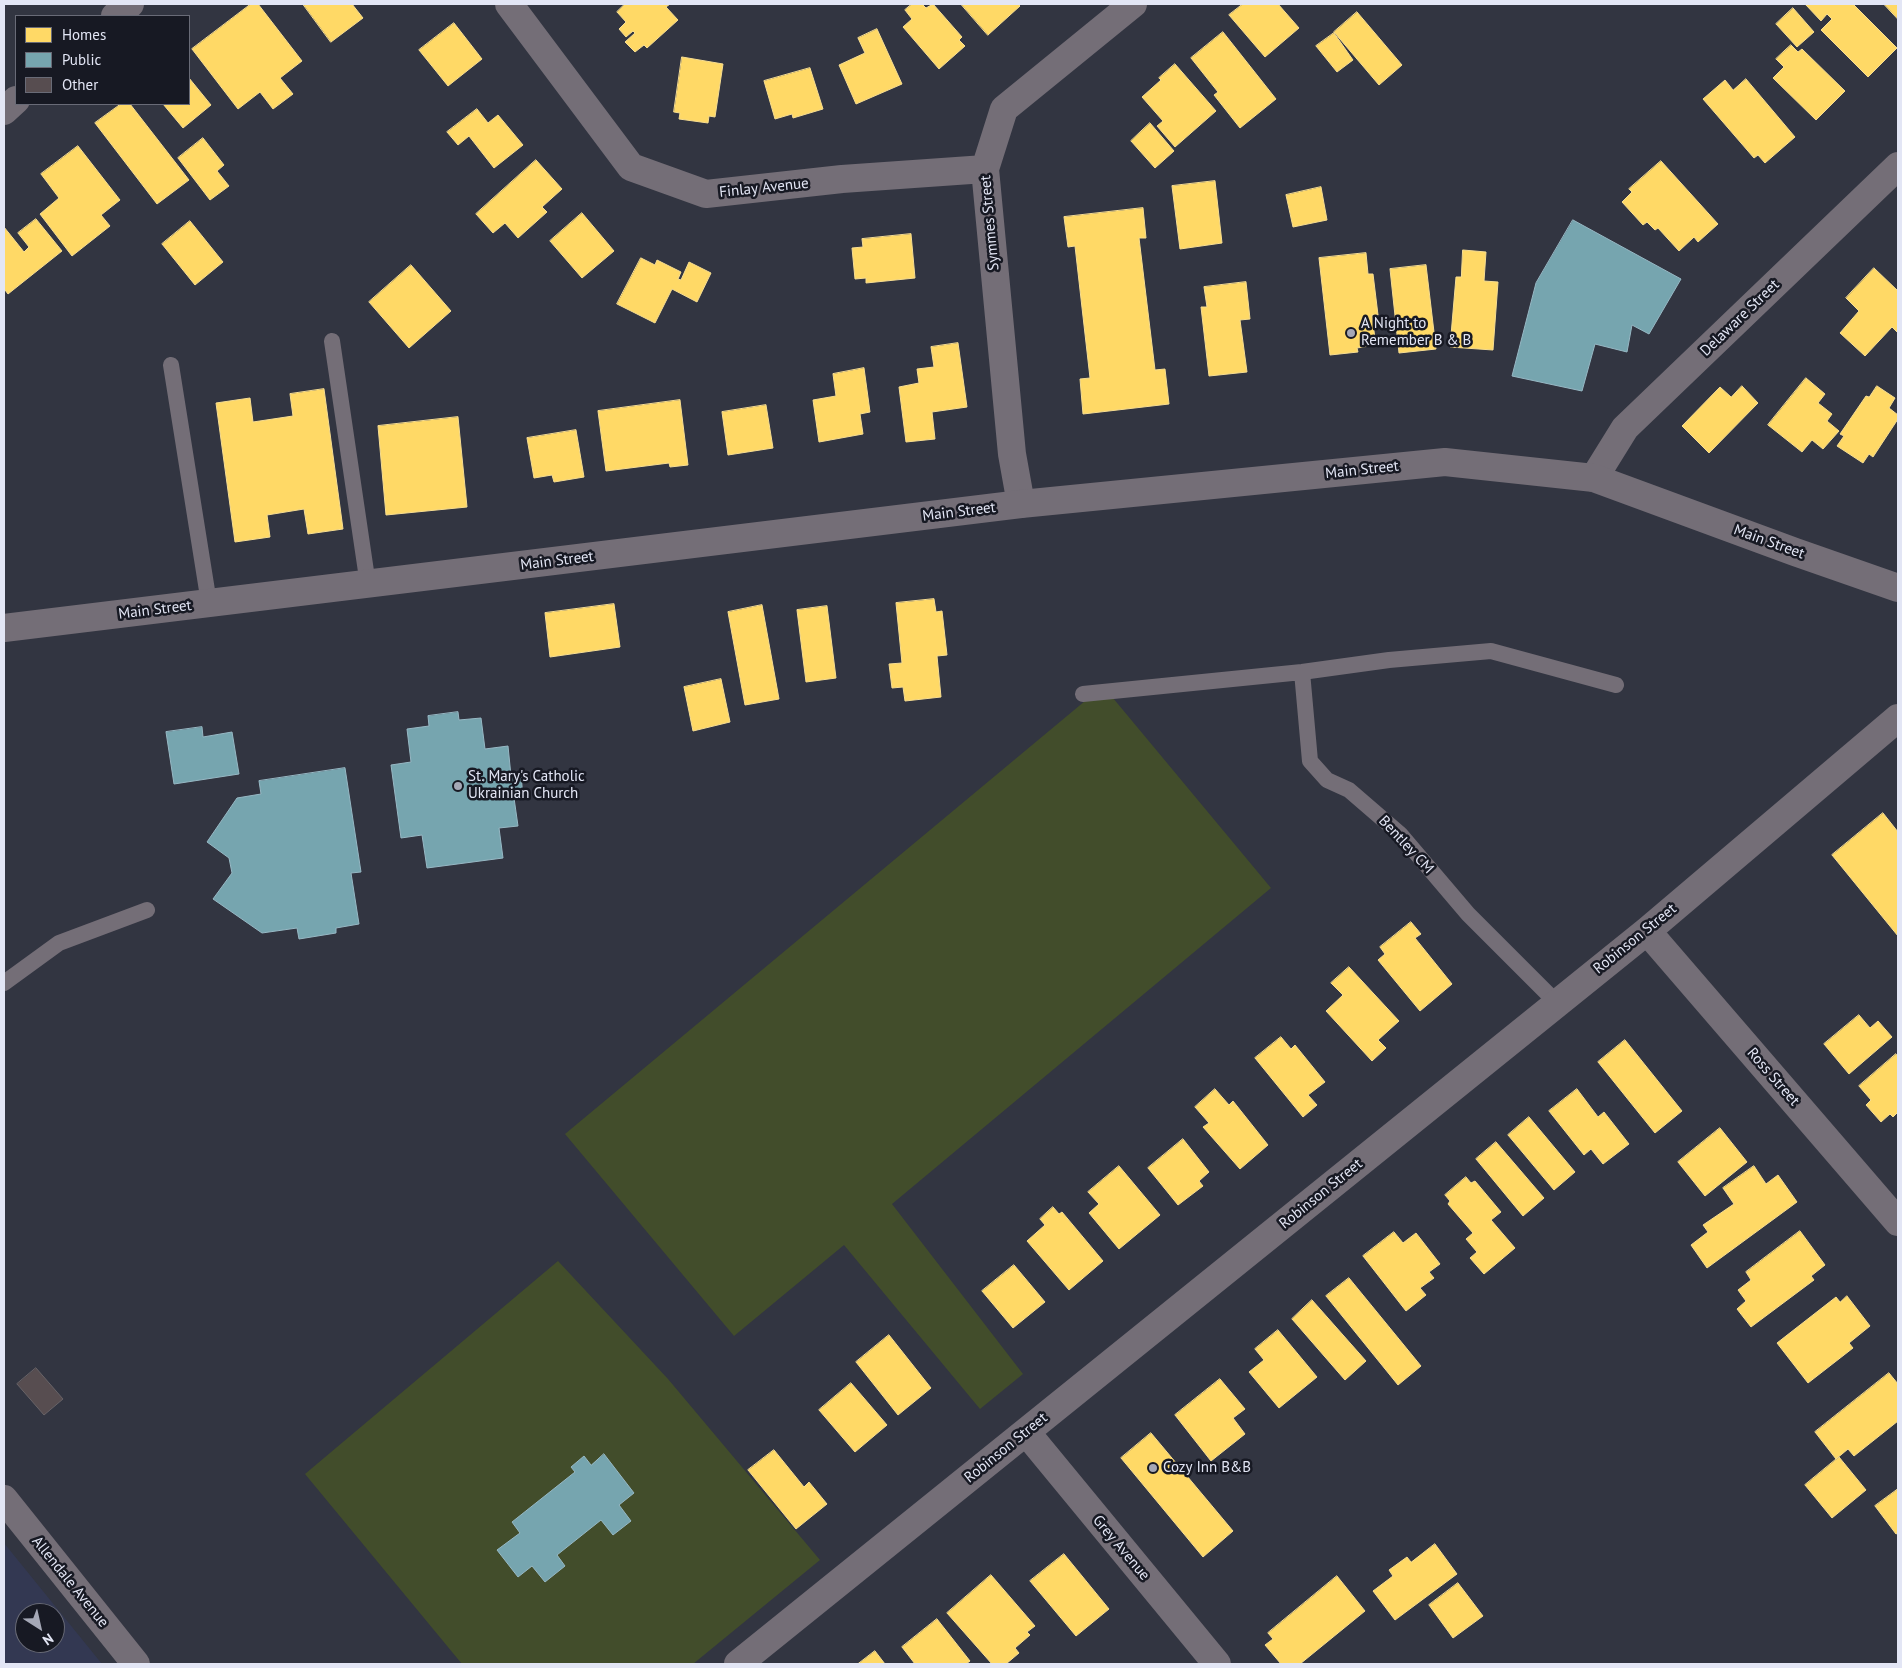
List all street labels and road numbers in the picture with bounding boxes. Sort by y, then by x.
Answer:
street label: Finlay Avenue [718,174,810,202]
street label: Symmes Street [977,175,1003,271]
street label: Delaware Street [1697,276,1783,360]
street label: Main Street [1324,457,1400,483]
street label: Main Street [921,499,997,525]
street label: Main Street [1731,521,1807,563]
street label: Main Street [519,548,595,574]
street label: Main Street [117,597,193,623]
street label: Bentley CM [1375,812,1437,878]
street label: Robinson Street [1590,900,1680,978]
street label: Ross Street [1743,1044,1803,1110]
street label: Robinson Street [1276,1155,1366,1233]
street label: Robinson Street [961,1409,1051,1487]
street label: Grey Avenue [1089,1512,1153,1584]
street label: Allendale Avenue [28,1533,112,1631]

